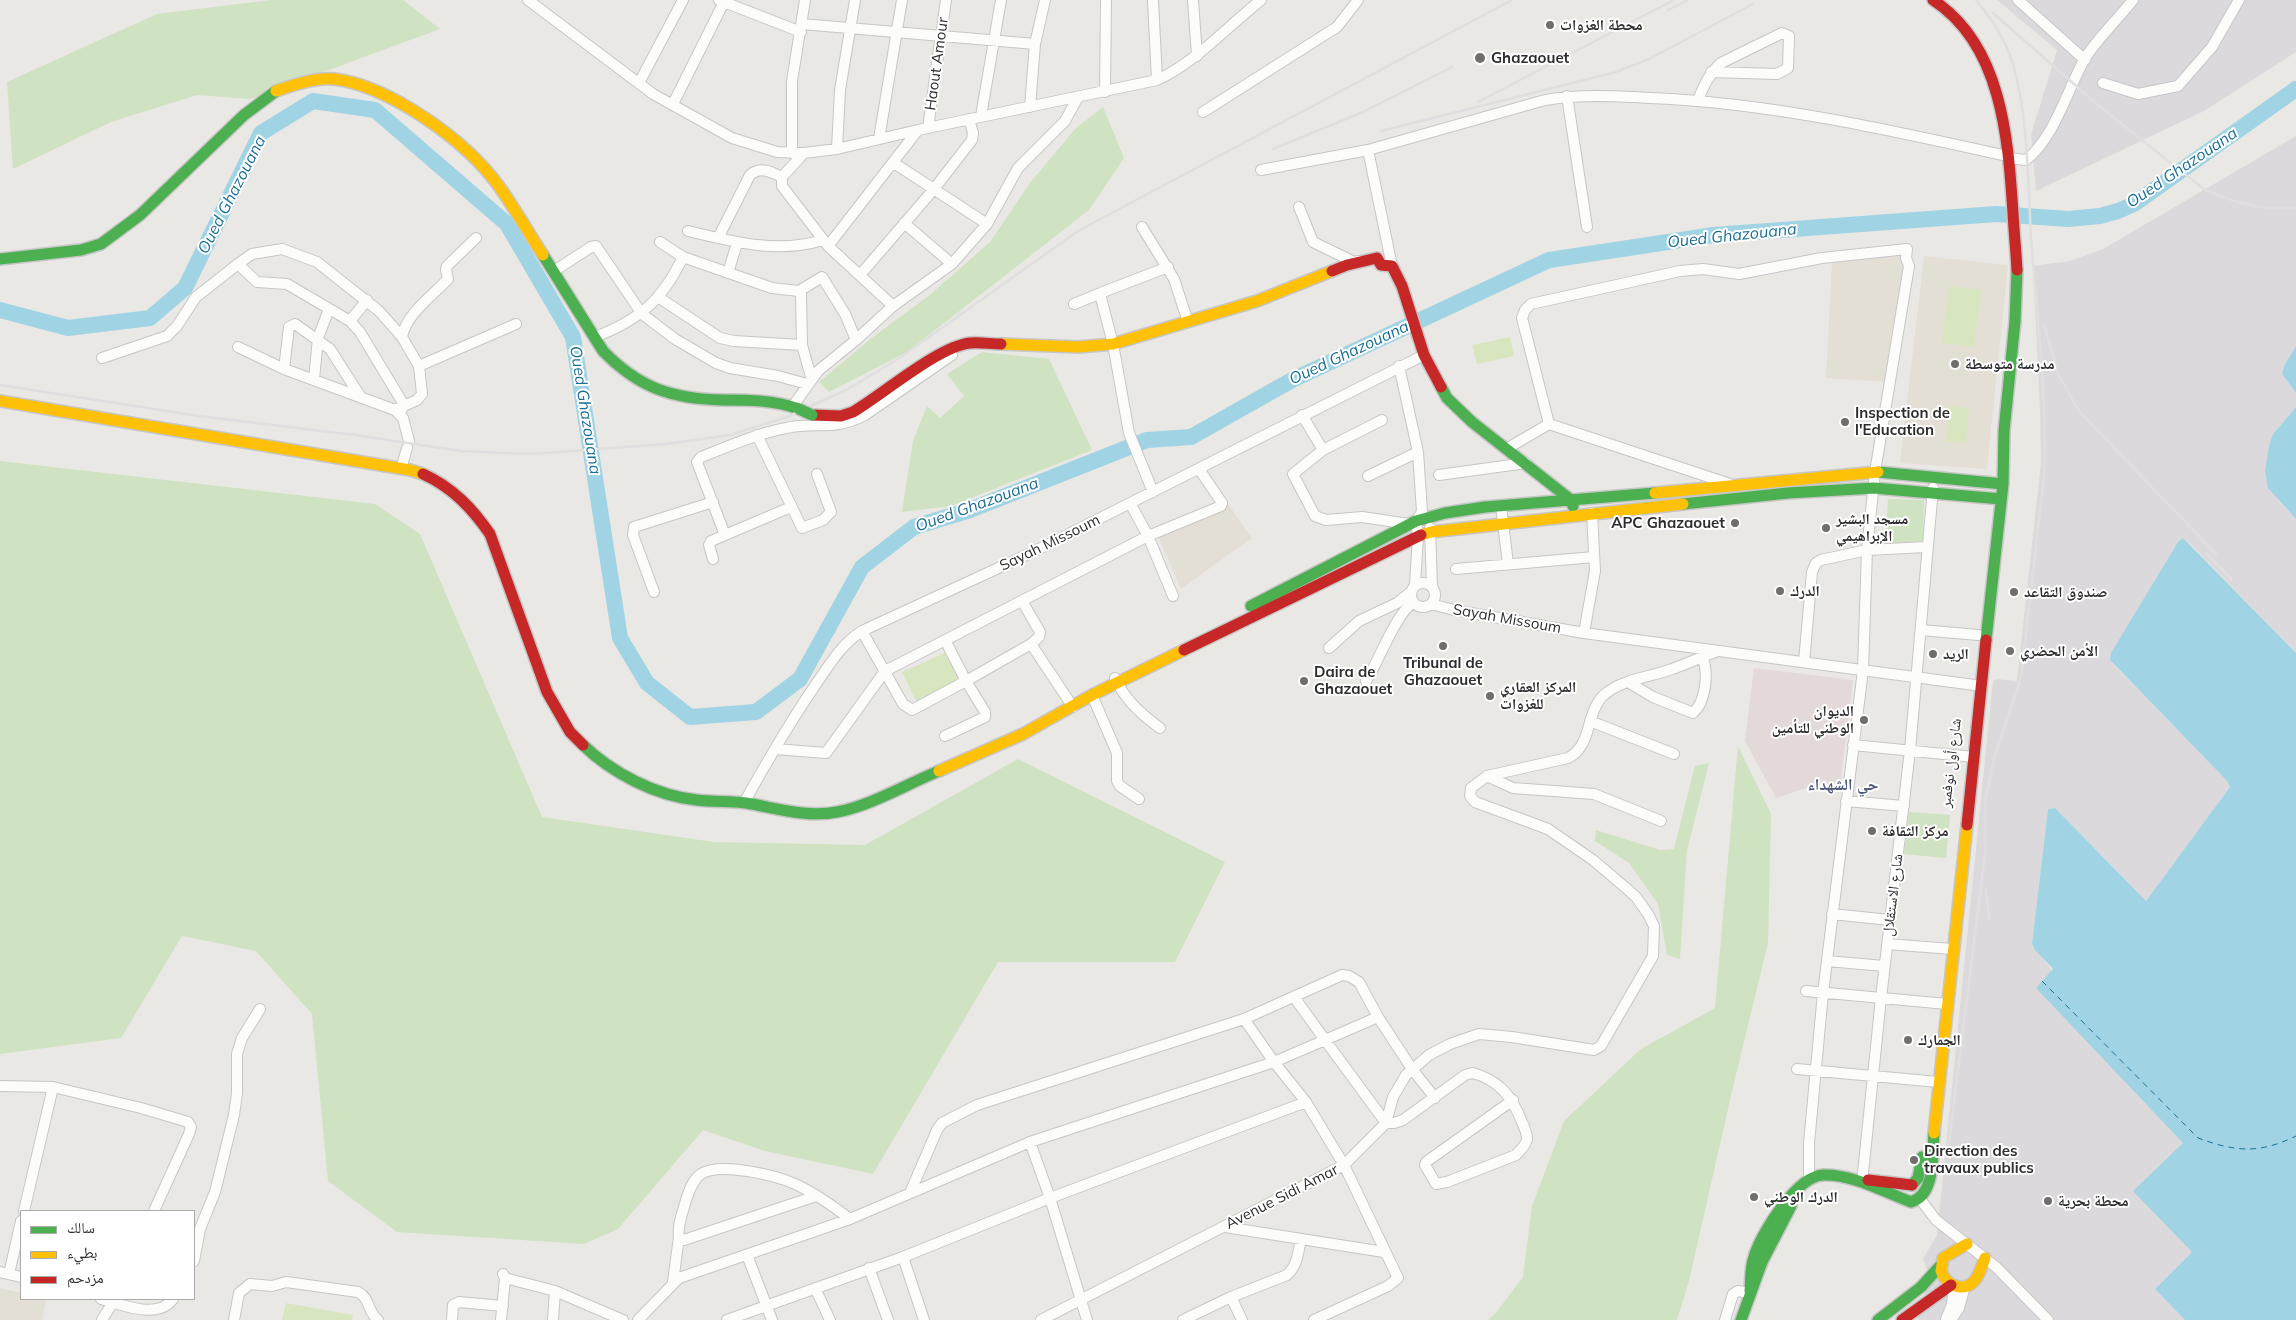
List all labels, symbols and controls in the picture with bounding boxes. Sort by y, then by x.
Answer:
street label: Haout Amour [922,16,952,112]
place label: محطة الغزوات [1560,16,1643,34]
marker: محطة الغزوات [1544,19,1556,31]
place label: Ghazaouet [1491,49,1569,67]
marker: Ghazaouet [1473,51,1487,65]
water label: Oued Ghazouana [2123,124,2241,212]
water label: Oued Ghazouana [194,133,270,257]
water label: Oued Ghazouana [1666,220,1798,252]
water label: Oued Ghazouana [1286,317,1412,389]
water label: Oued Ghazouana [565,344,605,476]
place label: مدرسة متوسطة [1965,355,2055,373]
marker: مدرسة متوسطة [1949,358,1961,370]
place label: Inspection de l'Education [1855,404,1950,439]
marker: Inspection de l'Education [1839,416,1851,428]
water label: Oued Ghazouana [913,474,1041,536]
place label: مسجد البشير الإبراهيمي [1836,510,1908,545]
street label: Sayah Missoum [997,511,1103,575]
place label: APC Ghazaouet [1611,514,1725,532]
marker: APC Ghazaouet [1729,517,1741,529]
marker: مسجد البشير الإبراهيمي [1820,522,1832,534]
place label: الدرك [1790,582,1820,600]
place label: صندوق التقاعد [2024,583,2107,601]
marker: الدرك [1774,585,1786,597]
marker: صندوق التقاعد [2008,586,2020,598]
street label: Sayah Missoum [1452,601,1562,637]
marker: Tribunal de Ghazaouet [1437,640,1449,652]
place label: الأمن الحضري [2020,642,2098,660]
place label: الريد [1943,645,1969,663]
marker: الأمن الحضري [2004,645,2016,657]
marker: الريد [1927,648,1939,660]
place label: Tribunal de Ghazaouet [1403,654,1483,689]
place label: Daira de Ghazaouet [1314,663,1392,698]
marker: Daira de Ghazaouet [1298,675,1310,687]
place label: المركز العقاري للغزوات [1500,678,1576,713]
marker: المركز العقاري للغزوات [1484,690,1496,702]
place label: الديوان الوطني للتأمين [1772,702,1854,737]
marker: الديوان الوطني للتأمين [1858,714,1870,726]
street label: شارع أول نوفمبر [1937,717,1965,809]
district label: حي الشهداء [1808,775,1878,795]
place label: مركز الثقافة [1882,822,1949,840]
marker: مركز الثقافة [1866,825,1878,837]
street label: شارع الاستقلال [1879,853,1907,937]
place label: الجمارك [1918,1031,1961,1049]
marker: الجمارك [1902,1034,1914,1046]
place label: Direction des travaux publics [1924,1142,2034,1177]
marker: Direction des travaux publics [1908,1154,1920,1166]
street label: Avenue Sidi Amar [1223,1161,1341,1233]
place label: الدرك الوطني [1764,1188,1838,1206]
marker: الدرك الوطني [1748,1191,1760,1203]
place label: محطة بحرية [2058,1192,2129,1210]
marker: محطة بحرية [2042,1195,2054,1207]
legend [20,1210,195,1300]
text: سالك [67,1218,95,1237]
text: بطيء [67,1243,97,1262]
text: مزدحم [67,1268,104,1287]

